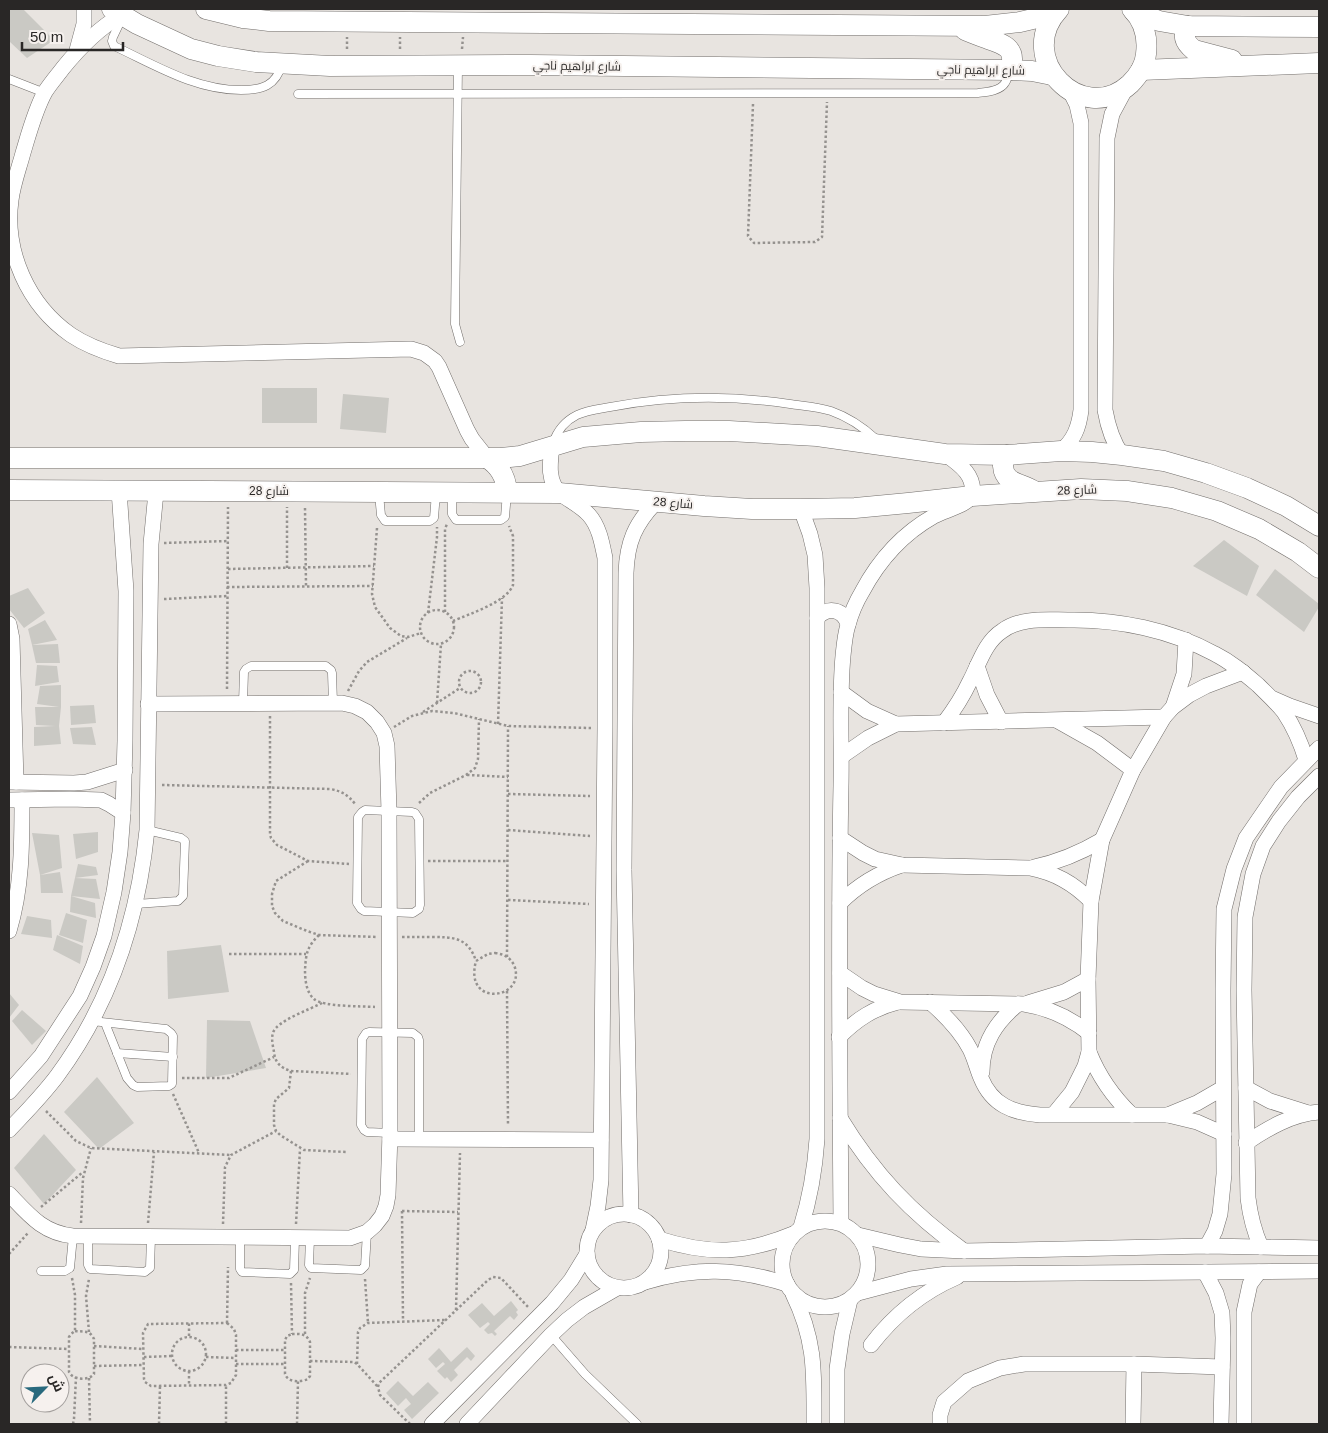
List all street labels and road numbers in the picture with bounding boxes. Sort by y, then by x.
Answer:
street label: شارع ابراهيم ناجي [533,58,621,77]
street label: شارع ابراهيم ناجي [937,62,1025,81]
street label: شارع 28 [1057,482,1097,499]
street label: شارع 28 [249,484,289,499]
street label: شارع 28 [652,494,694,513]

